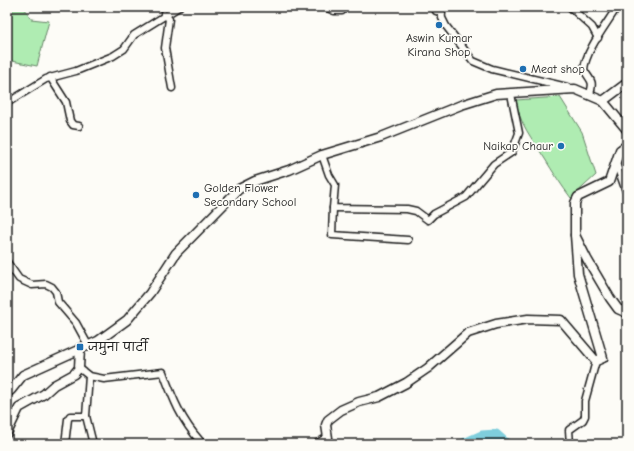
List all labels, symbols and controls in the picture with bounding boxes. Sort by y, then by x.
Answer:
marker: Aswin Kumar Kirana Shop [434,20,444,30]
place label: Aswin Kumar Kirana Shop [406,31,472,59]
place label: Meat shop [531,62,585,76]
marker: Meat shop [518,64,528,74]
place label: Naikap Chaur [483,139,553,153]
marker: Naikap Chaur [556,141,566,151]
place label: Golden Flower Secondary School [204,181,296,209]
marker: Golden Flower Secondary School [191,190,201,200]
place label: जमुना पार्टी [87,337,149,355]
marker: जमुना पार्टी [75,342,85,352]

